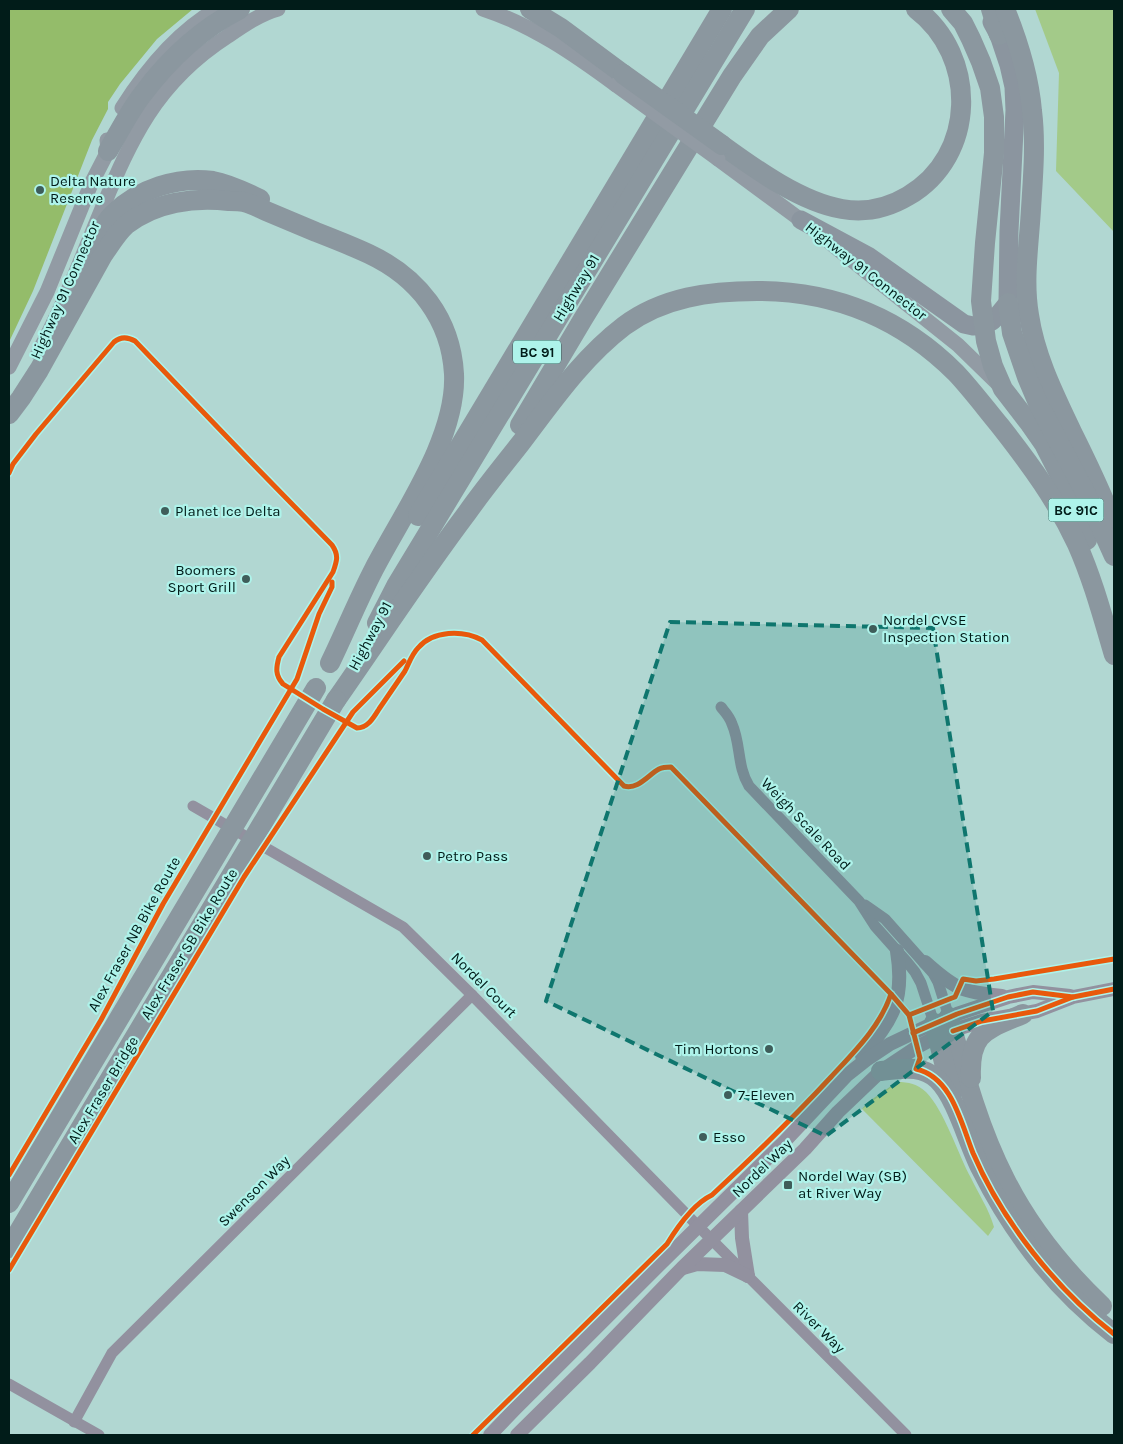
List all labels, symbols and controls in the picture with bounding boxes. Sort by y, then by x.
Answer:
place label: Delta Nature Reserve [50,172,136,207]
marker: Delta Nature Reserve [34,184,46,196]
street label: Highway 91 Connector [26,218,104,362]
street label: Highway 91 Connector [802,218,931,324]
street label: Highway 91 [549,251,603,325]
road number: BC 91 [513,341,561,364]
road number: BC 91C [1048,498,1104,522]
place label: Planet Ice Delta [175,502,281,520]
marker: Planet Ice Delta [159,505,171,517]
place label: Boomers Sport Grill [167,561,236,596]
marker: Boomers Sport Grill [240,573,252,585]
street label: Highway 91 [344,599,396,673]
place label: Nordel CVSE Inspection Station [883,611,1010,646]
marker: Nordel CVSE Inspection Station [867,623,879,635]
street label: Weigh Scale Road [757,774,855,874]
place label: Petro Pass [437,847,508,865]
marker: Petro Pass [421,850,433,862]
street label: Alex Fraser NB Bike Route [84,853,184,1015]
street label: Alex Fraser SB Bike Route [137,865,241,1023]
street label: Nordel Court [447,948,521,1022]
street label: Alex Fraser Bridge [64,1033,142,1147]
place label: Tim Hortons [675,1040,759,1058]
marker: Tim Hortons [763,1043,775,1055]
place label: 7-Eleven [738,1086,795,1104]
marker: 7-Eleven [722,1089,734,1101]
place label: Esso [713,1128,745,1146]
marker: Esso [697,1131,709,1143]
street label: Nordel Way [728,1135,796,1201]
street label: Swenson Way [215,1152,293,1230]
place label: Nordel Way (SB) at River Way [798,1167,907,1202]
marker: Nordel Way (SB) at River Way [782,1179,794,1191]
street label: River Way [789,1297,849,1357]

